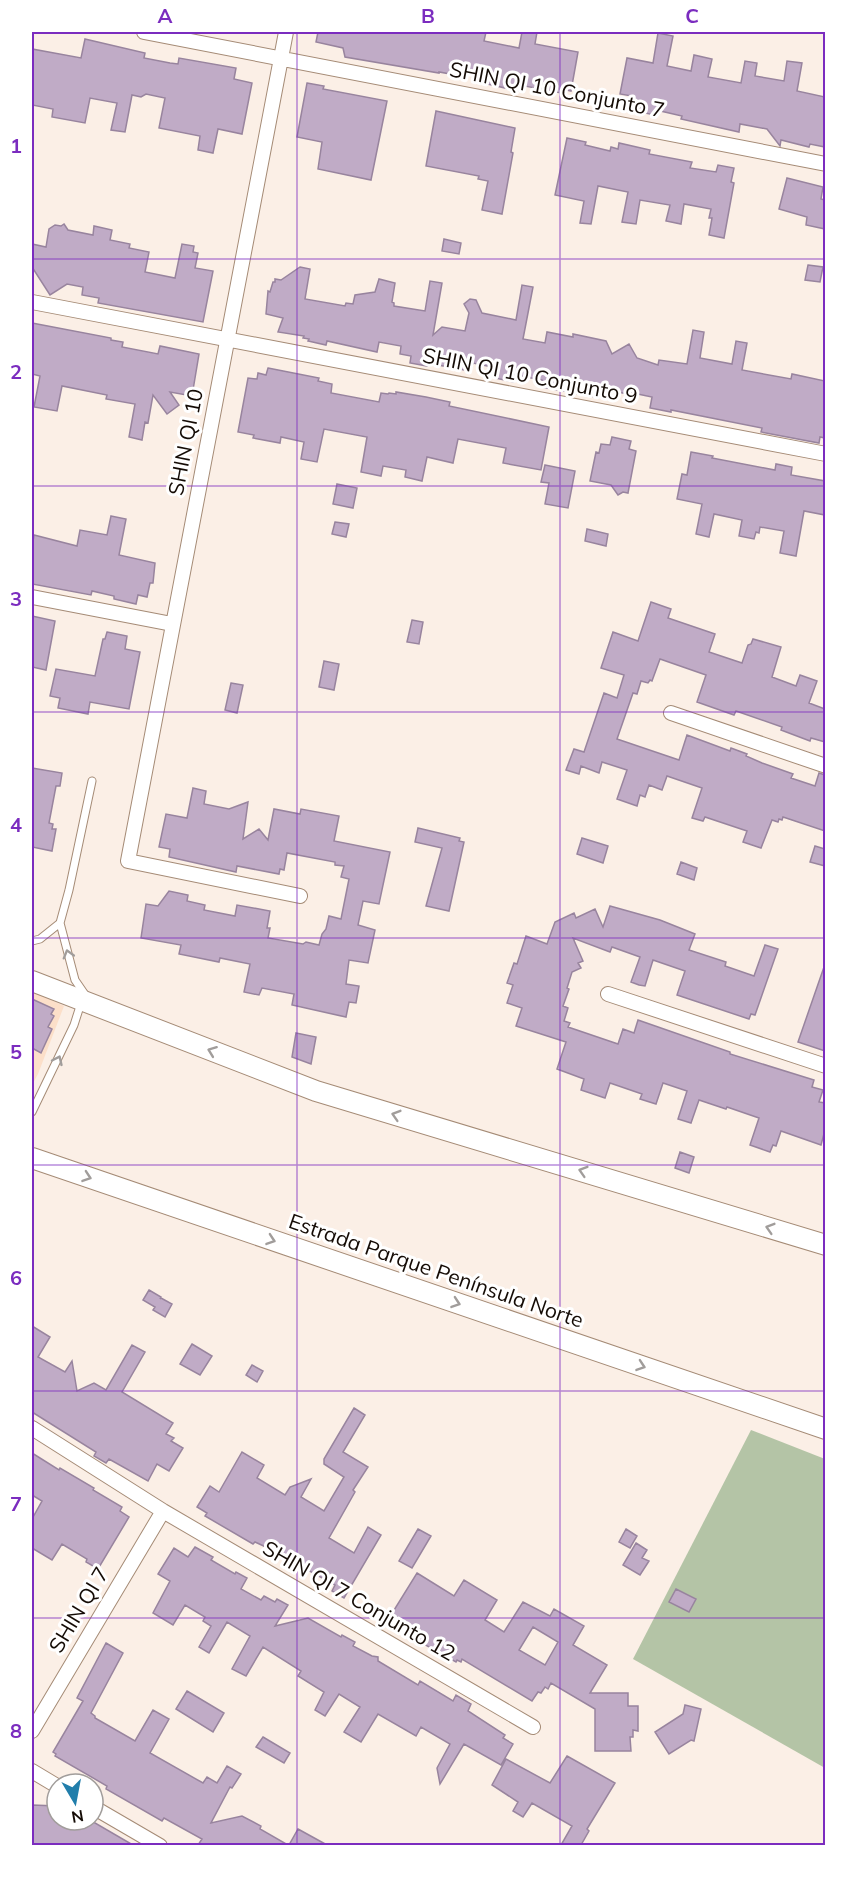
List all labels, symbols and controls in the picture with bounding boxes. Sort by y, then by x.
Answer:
text: A [158,3,173,28]
text: B [421,3,435,28]
text: C [685,3,699,28]
street label: SHIN QI 10 Conjunto 7 [448,55,667,123]
text: 1 [10,133,22,158]
street label: SHIN QI 10 Conjunto 9 [421,341,640,409]
text: 2 [10,359,22,384]
street label: SHIN QI 10 [162,386,208,497]
text: 3 [10,586,22,611]
text: 4 [10,812,22,837]
one-way arrow [63,949,75,960]
text: 5 [10,1039,22,1064]
one-way arrow [207,1046,218,1058]
one-way arrow [50,1055,62,1066]
one-way arrow [391,1110,402,1122]
one-way arrow [578,1166,589,1178]
one-way arrow [81,1169,92,1182]
street label: Estrada Parque Península Norte [286,1207,587,1333]
one-way arrow [765,1223,775,1235]
one-way arrow [266,1232,276,1245]
text: 6 [10,1265,22,1290]
one-way arrow [450,1295,461,1308]
one-way arrow [635,1358,645,1371]
text: 7 [10,1491,22,1516]
street label: SHIN QI 7 Conjunto 12 [258,1534,461,1666]
street label: SHIN QI 7 [42,1562,114,1657]
text: 8 [10,1718,22,1743]
north arrow [45,1772,105,1832]
text: N [70,1806,85,1828]

